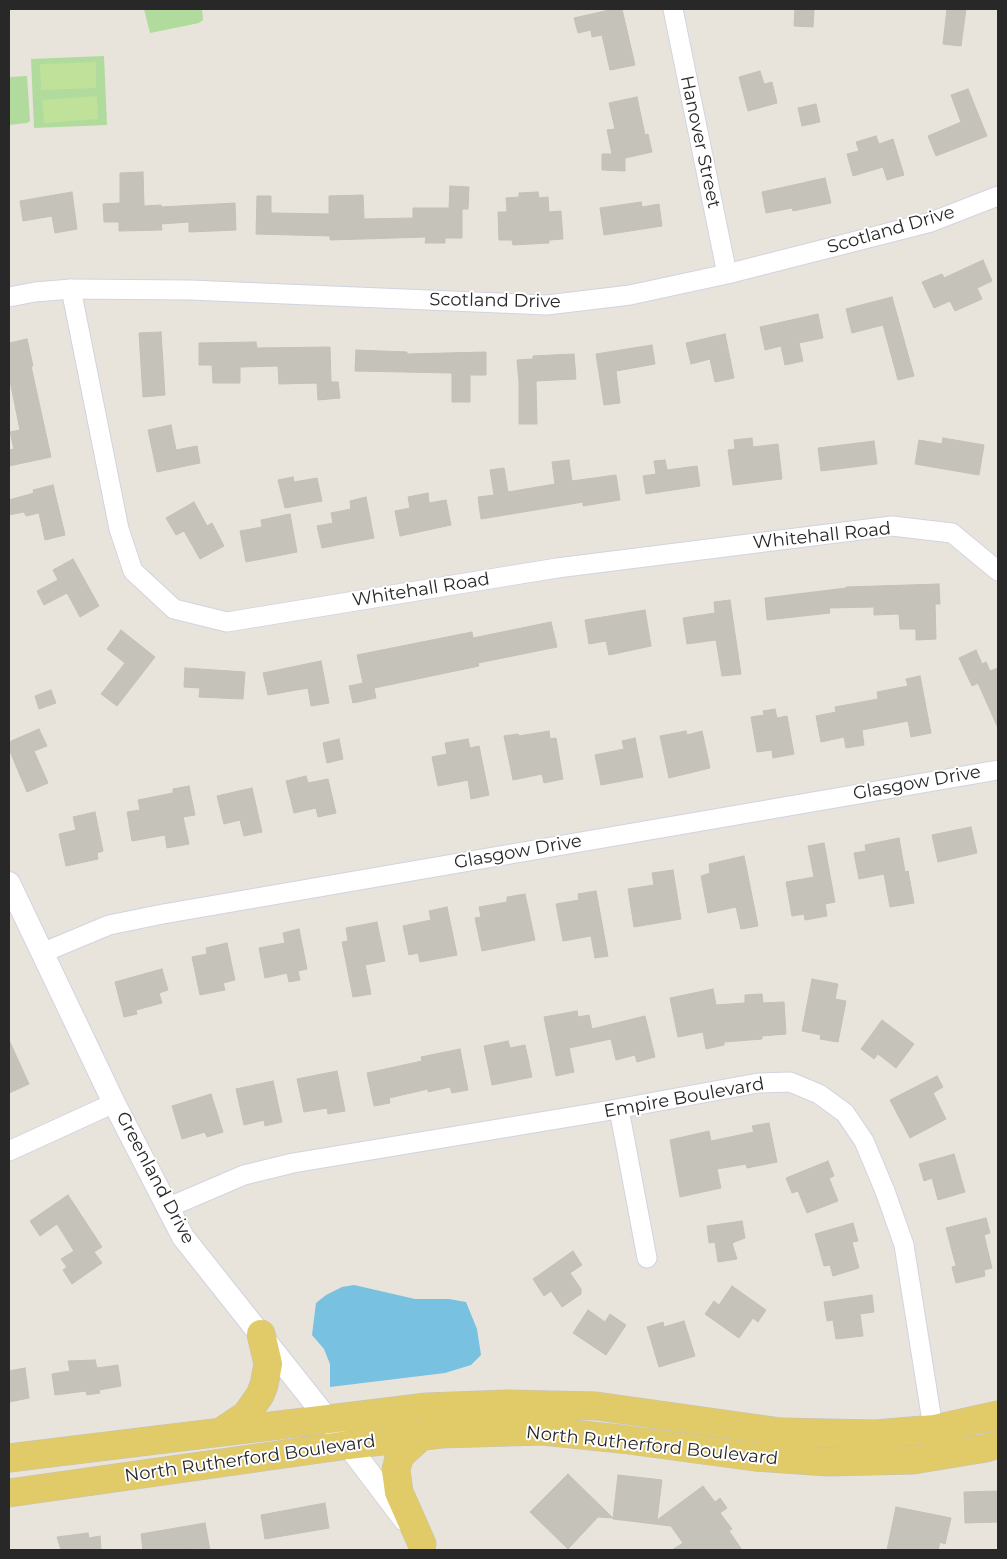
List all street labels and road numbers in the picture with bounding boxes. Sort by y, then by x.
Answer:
street label: Hanover Street [675,74,725,210]
street label: Scotland Drive [825,202,957,258]
street label: Scotland Drive [429,289,561,313]
street label: Whitehall Road [752,518,892,554]
street label: Whitehall Road [351,568,491,612]
street label: Glasgow Drive [852,761,982,805]
street label: Glasgow Drive [453,830,583,874]
street label: Empire Boulevard [602,1073,766,1123]
street label: Greenland Drive [111,1108,199,1248]
street label: North Rutherford Boulevard [525,1422,779,1470]
street label: North Rutherford Boulevard [123,1431,377,1487]

